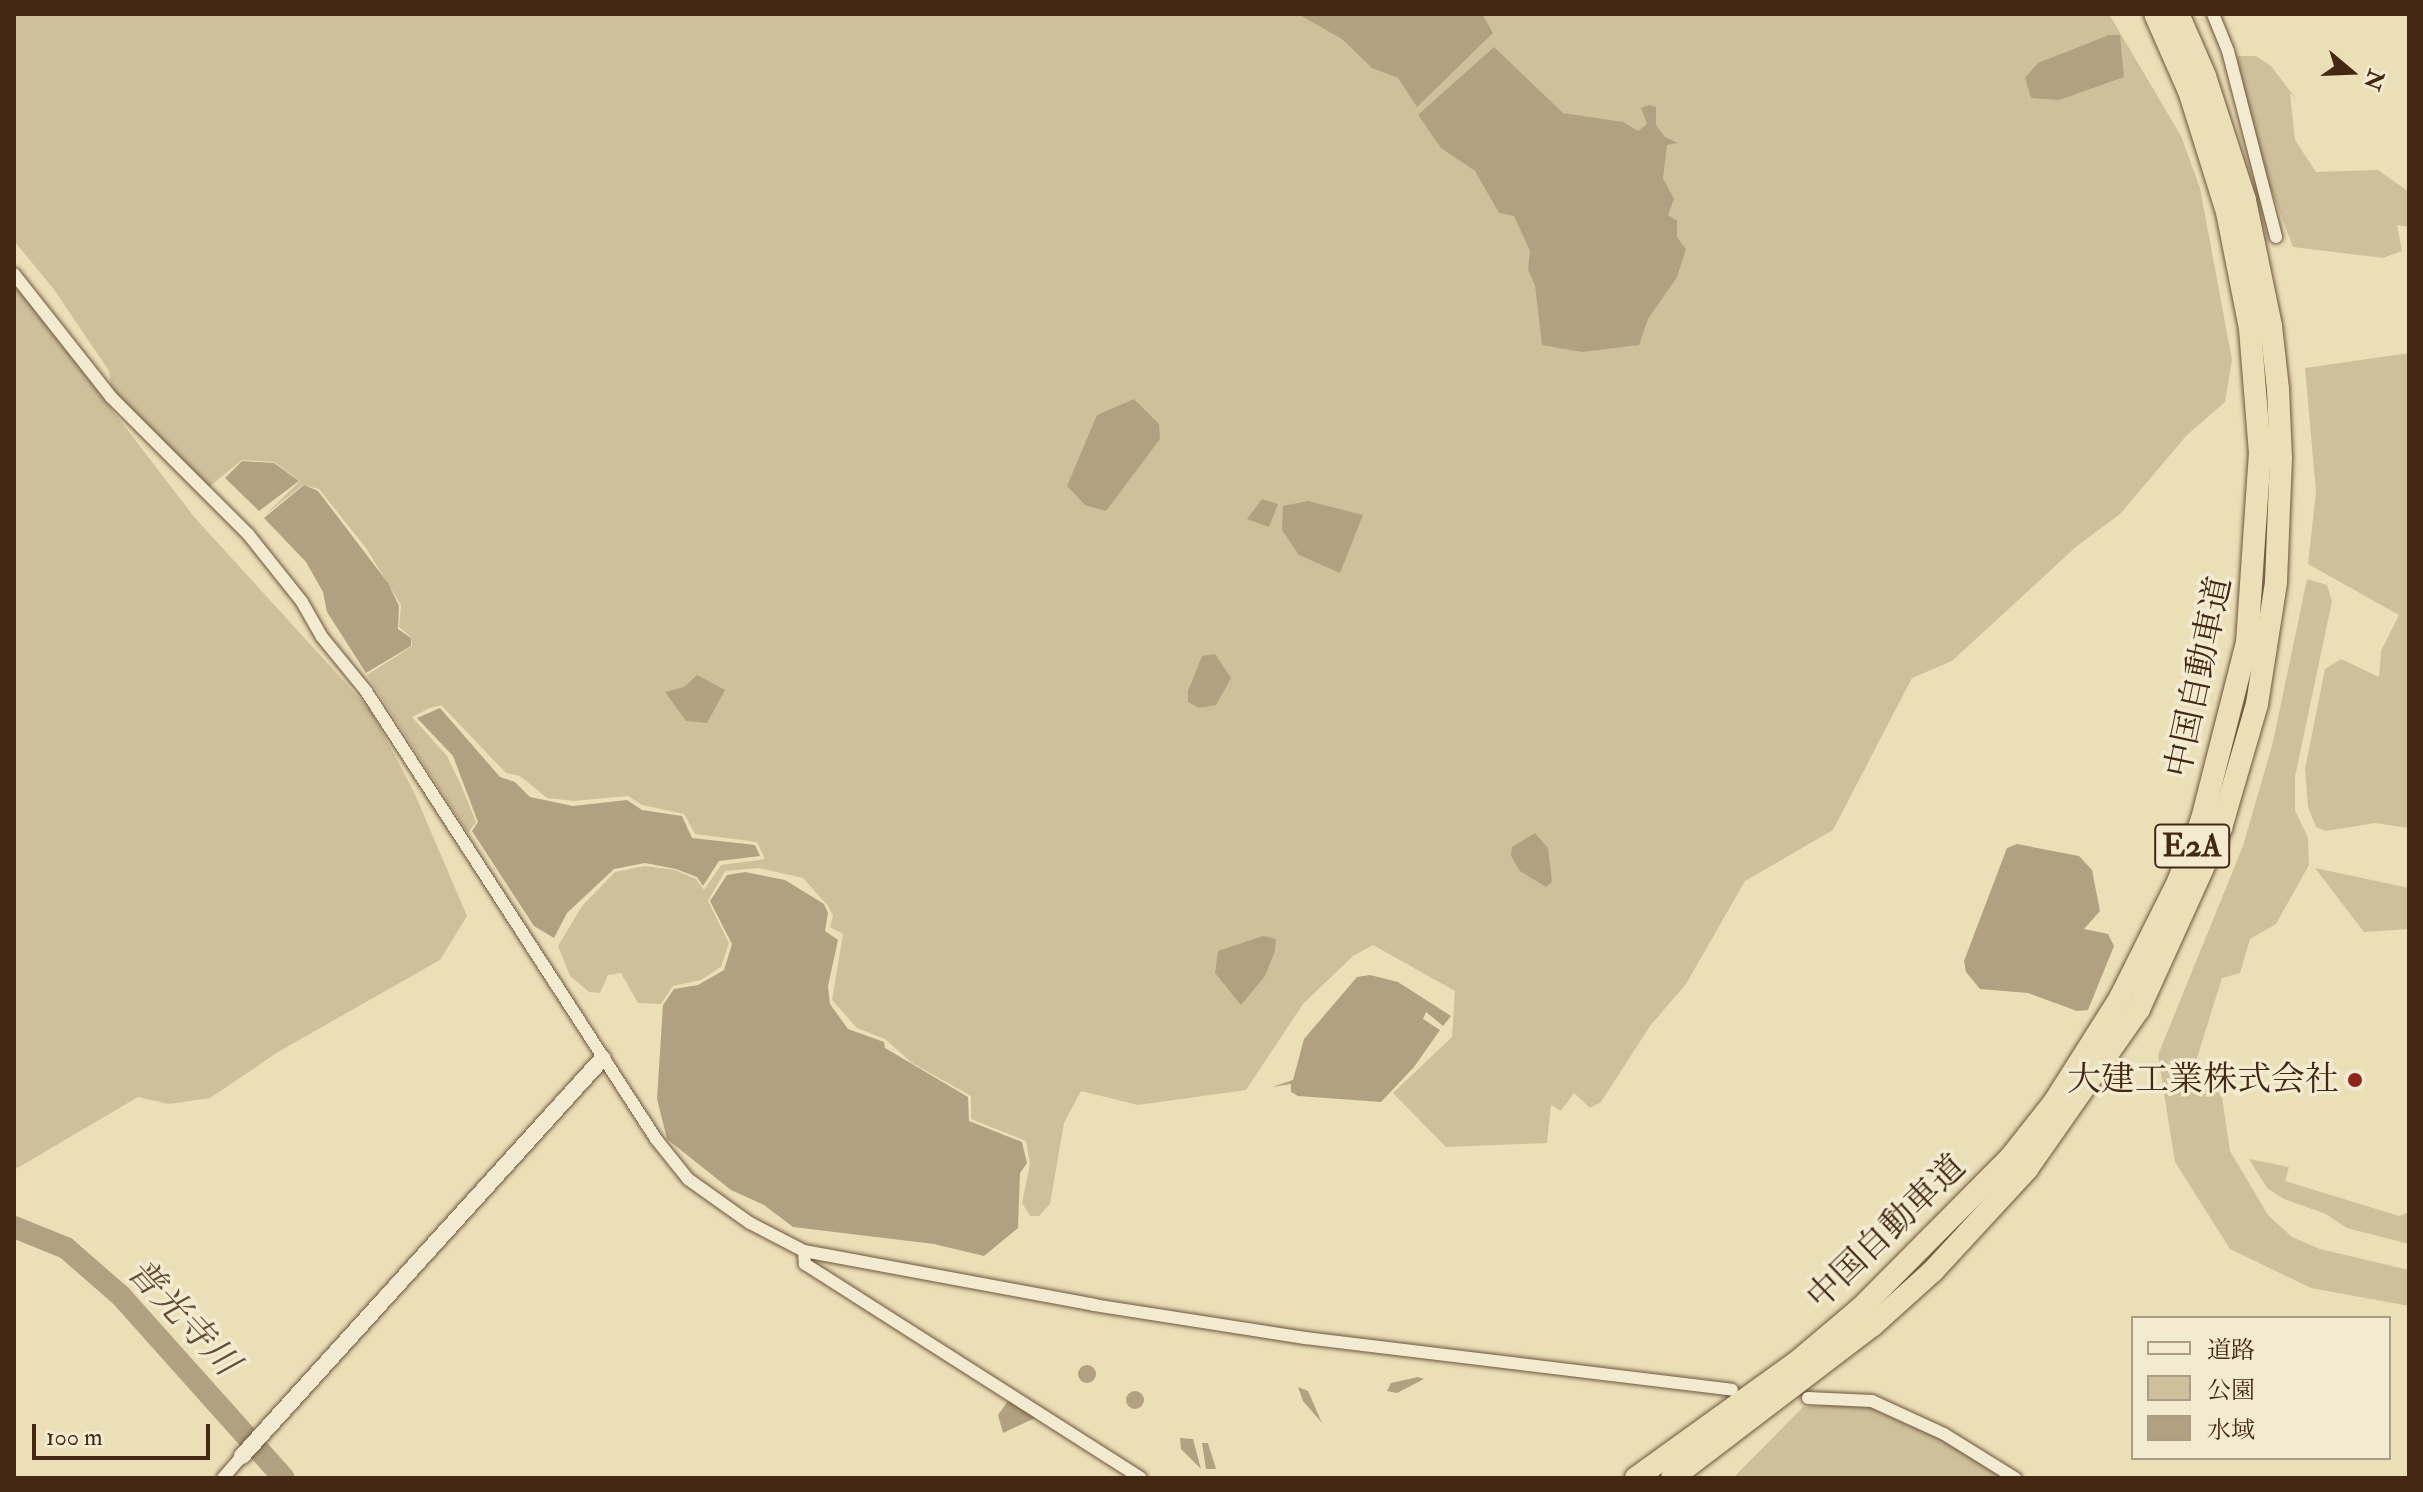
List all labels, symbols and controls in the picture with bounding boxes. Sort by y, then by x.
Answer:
north arrow [2311,32,2391,112]
text: N [2357,66,2390,94]
street label: 中国自動車道 [2158,573,2240,781]
road number: E2A [2154,818,2230,874]
place label: 大建工業株式会社 [2067,1060,2339,1100]
marker: 大建工業株式会社 [2346,1071,2364,1089]
street label: 中国自動車道 [1798,1146,1974,1318]
water label: 普光寺川 [118,1250,248,1384]
legend [2131,1316,2391,1460]
text: 道路 [2207,1335,2255,1366]
text: 公園 [2207,1375,2255,1406]
scale bar [36,1408,214,1458]
text: 水域 [2207,1415,2255,1446]
text: 100 m [46,1422,103,1453]

